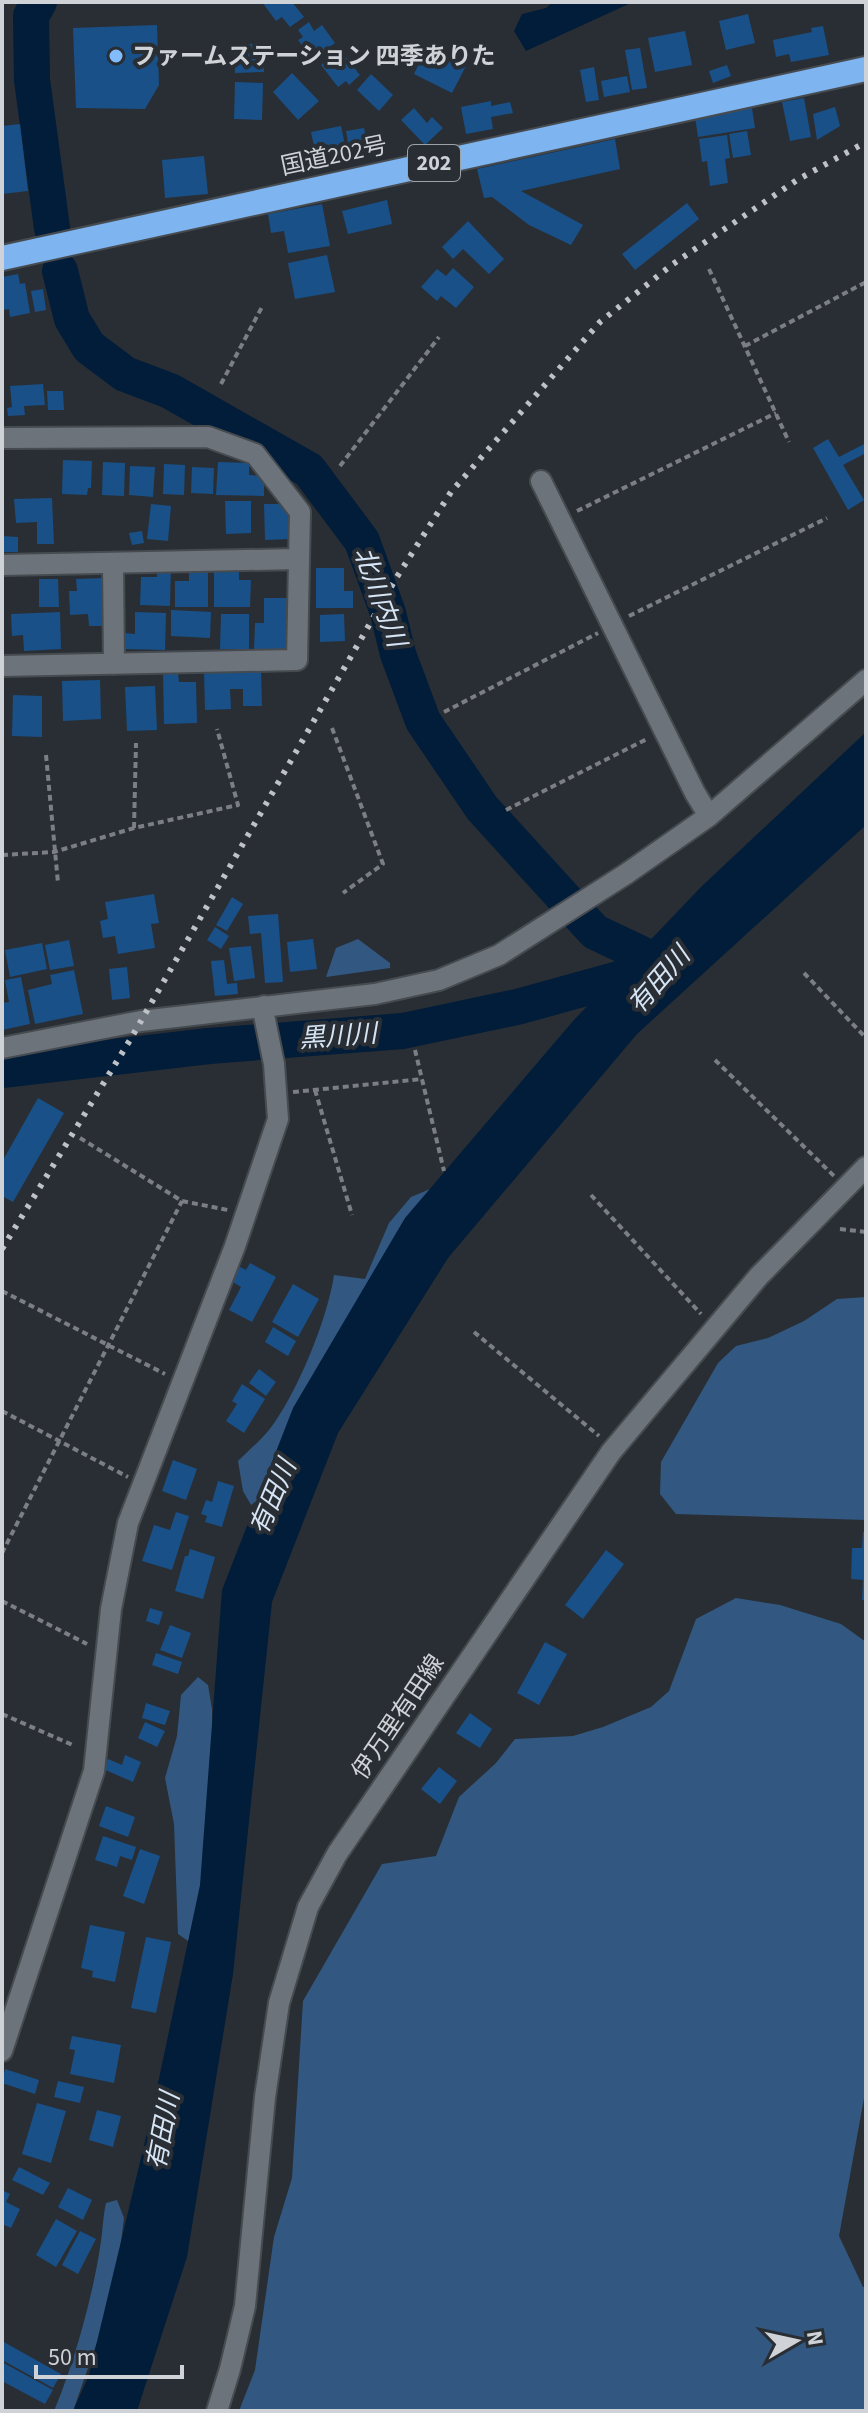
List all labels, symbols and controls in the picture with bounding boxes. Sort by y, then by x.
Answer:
place label: ファームステーション 四季ありた [132,39,496,74]
marker: ファームステーション 四季ありた [107,47,125,65]
street label: 国道202号 [278,128,390,184]
road number: 202 [408,145,460,181]
water label: 北川内川 [345,542,416,655]
water label: 有田川 [619,936,701,1022]
water label: 黒川川 [298,1015,381,1057]
water label: 有田川 [241,1451,306,1540]
street label: 伊万里有田線 [343,1648,453,1786]
water label: 有田川 [137,2086,189,2173]
north arrow [756,2301,836,2381]
text: N [798,2328,832,2348]
scale bar [36,2329,182,2379]
text: 50 m [48,2340,97,2375]

